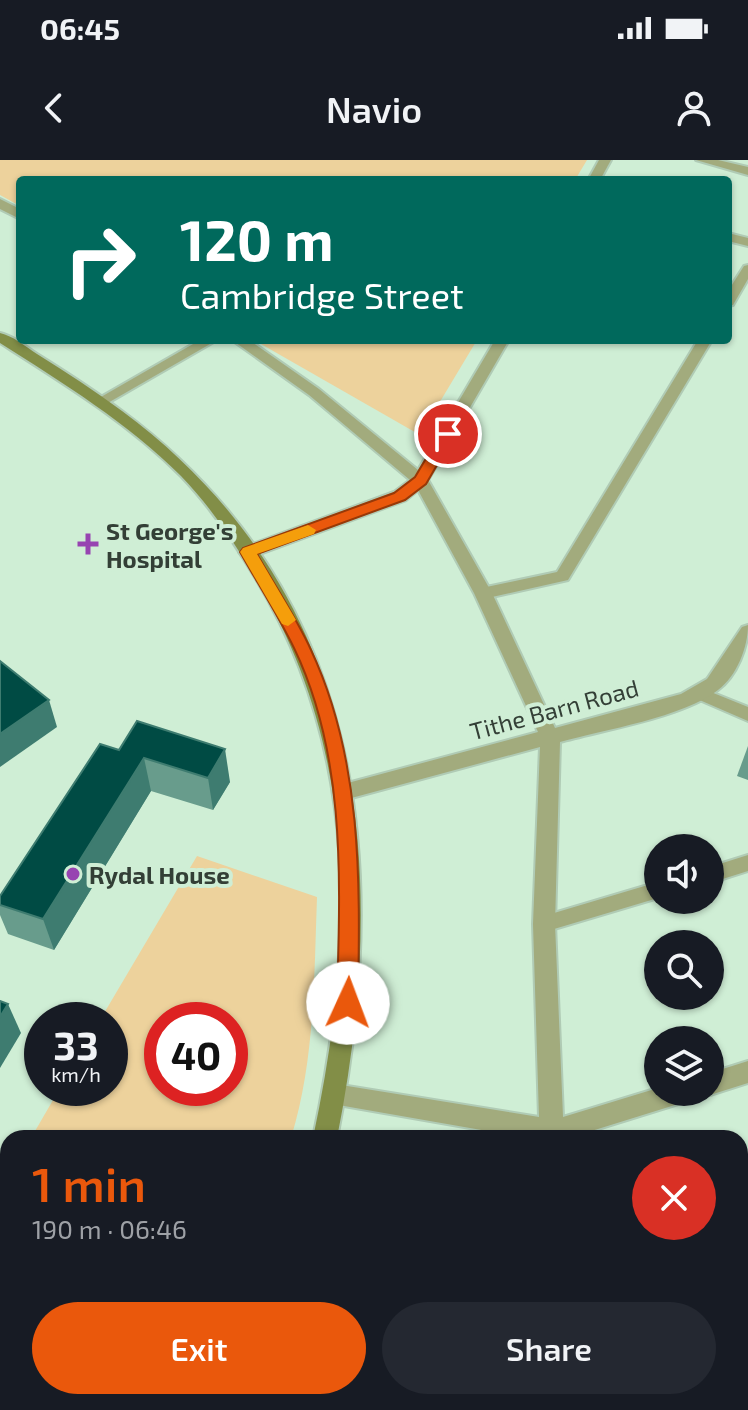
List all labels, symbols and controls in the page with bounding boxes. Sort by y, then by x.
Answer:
text: 06:45 [40,10,120,46]
icon: back [32,86,76,130]
icon: person [672,86,716,130]
text: Navio [326,87,422,130]
text: 120 m [180,205,334,272]
icon: right [48,208,152,312]
text: Cambridge Street [180,273,464,316]
pin [414,400,482,468]
icon: arrive [426,412,470,456]
place label: St George's Hospital [106,516,233,573]
marker: St George's Hospital [77,533,99,555]
street label: Tithe Barn Road [466,673,642,745]
map controls [644,834,724,1106]
button: sound [644,834,724,914]
place label: Rydal House [89,860,230,889]
marker: Rydal House [64,865,82,883]
button: search [644,930,724,1010]
position arrow [306,961,390,1045]
speed limit sign: 40 [144,1002,248,1106]
text: 33 [53,1020,99,1068]
button: layers [644,1026,724,1106]
text: km/h [51,1062,101,1086]
text: 1 min [32,1154,146,1212]
button: close [632,1156,716,1240]
text: 190 m · 06:46 [32,1213,187,1244]
button: Exit [32,1302,366,1394]
button: Share [382,1302,716,1394]

